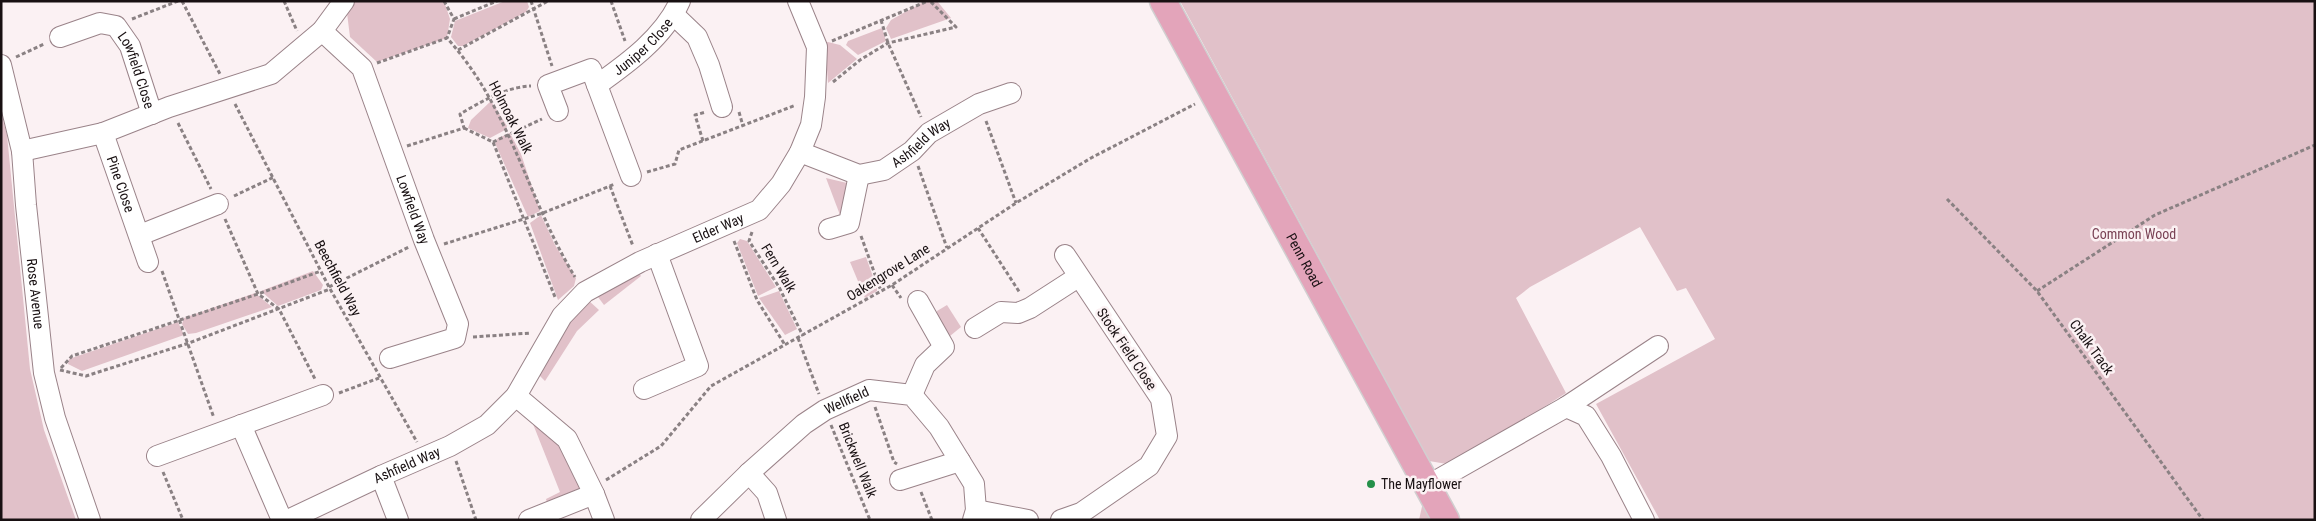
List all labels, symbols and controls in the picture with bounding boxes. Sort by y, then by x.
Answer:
street label: Juniper Close [610,15,676,78]
street label: Lowfield Close [115,29,158,111]
street label: Holmoak Walk [486,78,536,157]
street label: Ashfield Way [888,114,953,171]
street label: Pine Close [104,154,138,215]
street label: Lowfield Way [393,173,433,247]
street label: Elder Way [690,210,746,246]
park label: Common Wood [2092,226,2176,242]
street label: Penn Road [1283,230,1325,290]
street label: Beechfield Way [311,237,365,319]
street label: Oakengrove Lane [843,240,933,304]
street label: Fern Walk [758,241,800,296]
street label: Rose Avenue [24,258,47,330]
street label: Stock Field Close [1094,305,1161,393]
street label: Chalk Track [2067,316,2118,378]
street label: Wellfield [822,383,871,417]
street label: Brickwell Walk [836,420,881,501]
street label: Ashfield Way [371,443,443,486]
place label: The Mayflower [1381,476,1462,492]
marker: The Mayflower [1365,478,1377,490]

